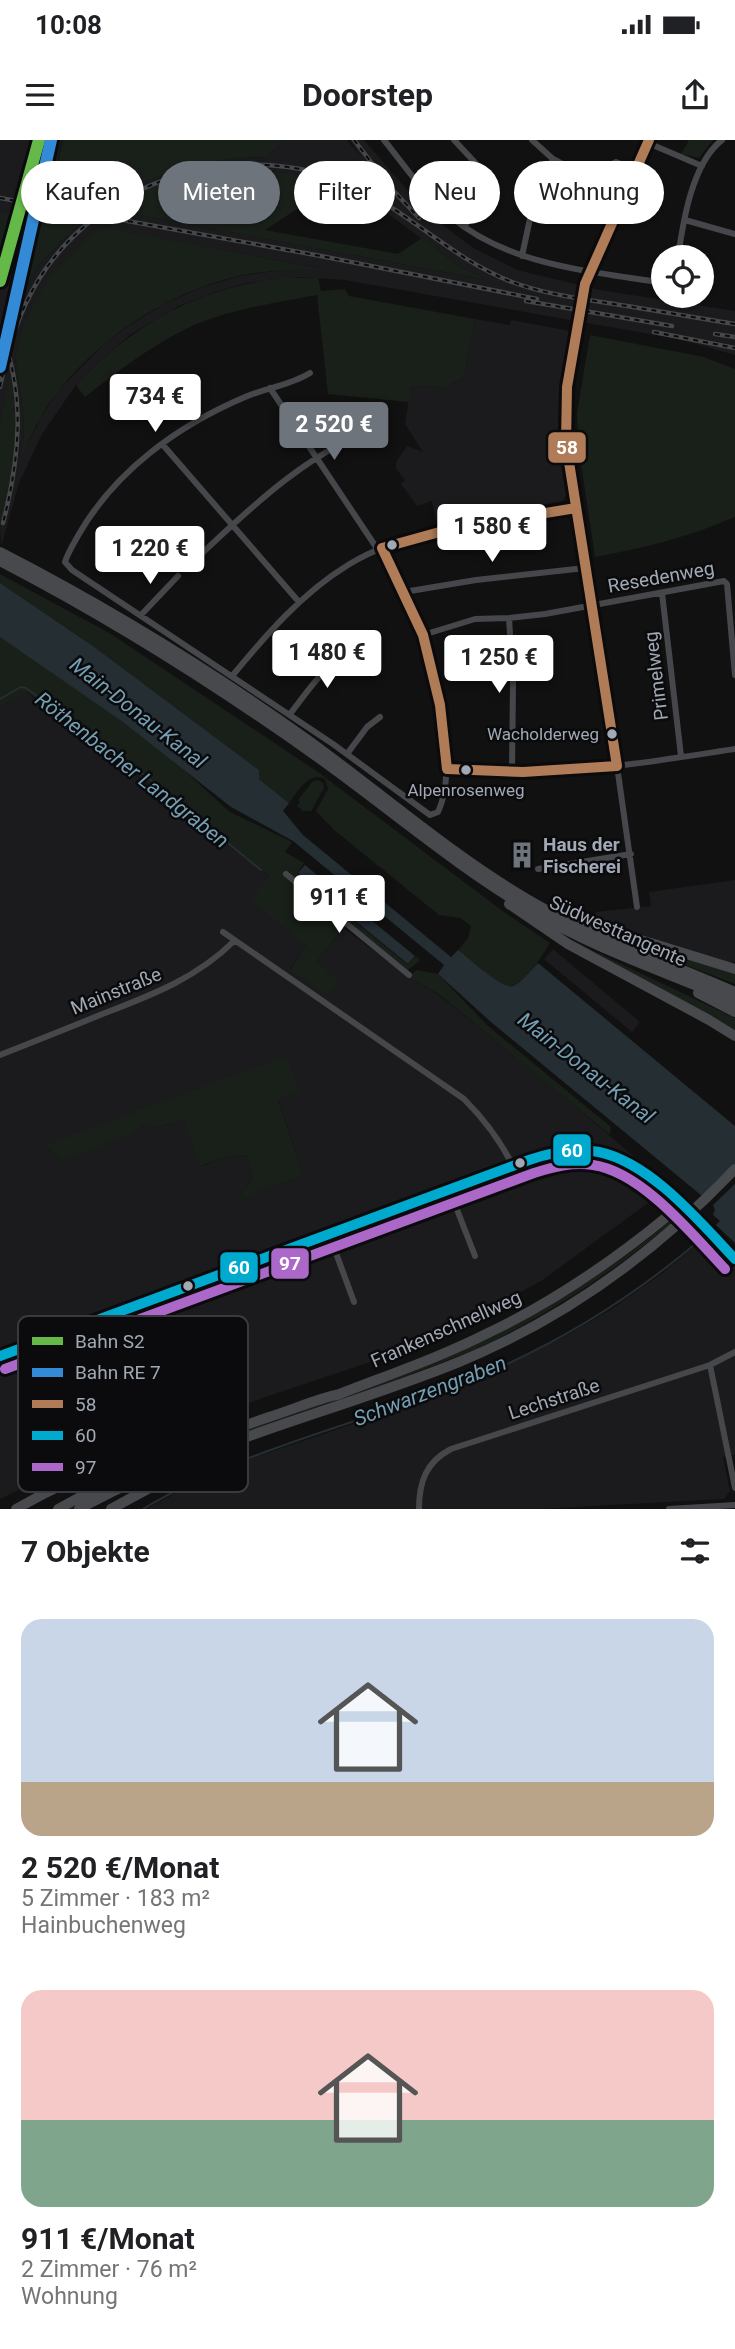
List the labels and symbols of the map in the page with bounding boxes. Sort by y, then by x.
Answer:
pin: 734 € [106,374,204,434]
pin: 2 520 € [269,402,399,462]
line badge: 58 [547,431,587,464]
text: 58 [556,436,578,459]
pin: 1 580 € [427,504,557,564]
pin: 1 220 € [85,526,215,586]
unlabelled marker [385,538,399,552]
street label: Resedenweg [606,556,716,598]
pin: 1 480 € [262,630,392,690]
street label: Primelweg [639,630,673,722]
pin: 1 250 € [434,636,564,695]
water label: Main-Donau-Kanal [65,652,212,774]
water label: Röthenbacher Landgraben [31,687,233,853]
place label: Wacholderweg [487,724,599,744]
marker: Wacholderweg [605,727,619,741]
marker: Alpenrosenweg [459,763,473,777]
place label: Alpenrosenweg [408,780,524,800]
place label: Haus der Fischerei [543,833,621,878]
building icon: Haus der Fischerei [507,840,537,870]
pin: 911 € [290,876,388,935]
street label: Südwesttangente [546,891,690,971]
street label: Mainstraße [67,962,165,1020]
water label: Main-Donau-Kanal [513,1007,660,1129]
line badge: 60 [552,1133,592,1167]
text: 60 [561,1139,583,1162]
unlabelled marker [513,1156,527,1170]
line badge: 97 [270,1247,310,1280]
line badge: 60 [219,1251,259,1284]
text: 97 [279,1252,301,1275]
text: 60 [228,1256,250,1279]
unlabelled marker [181,1279,195,1293]
street label: Frankenschnellweg [367,1286,525,1372]
legend [18,1316,248,1492]
text: Bahn S2 [75,1330,145,1353]
water label: Schwarzengraben [350,1351,510,1431]
text: Bahn RE 7 [75,1361,161,1384]
street label: Lechstraße [505,1373,603,1425]
text: 58 [75,1393,96,1416]
text: 60 [75,1424,96,1447]
text: 97 [75,1456,96,1479]

